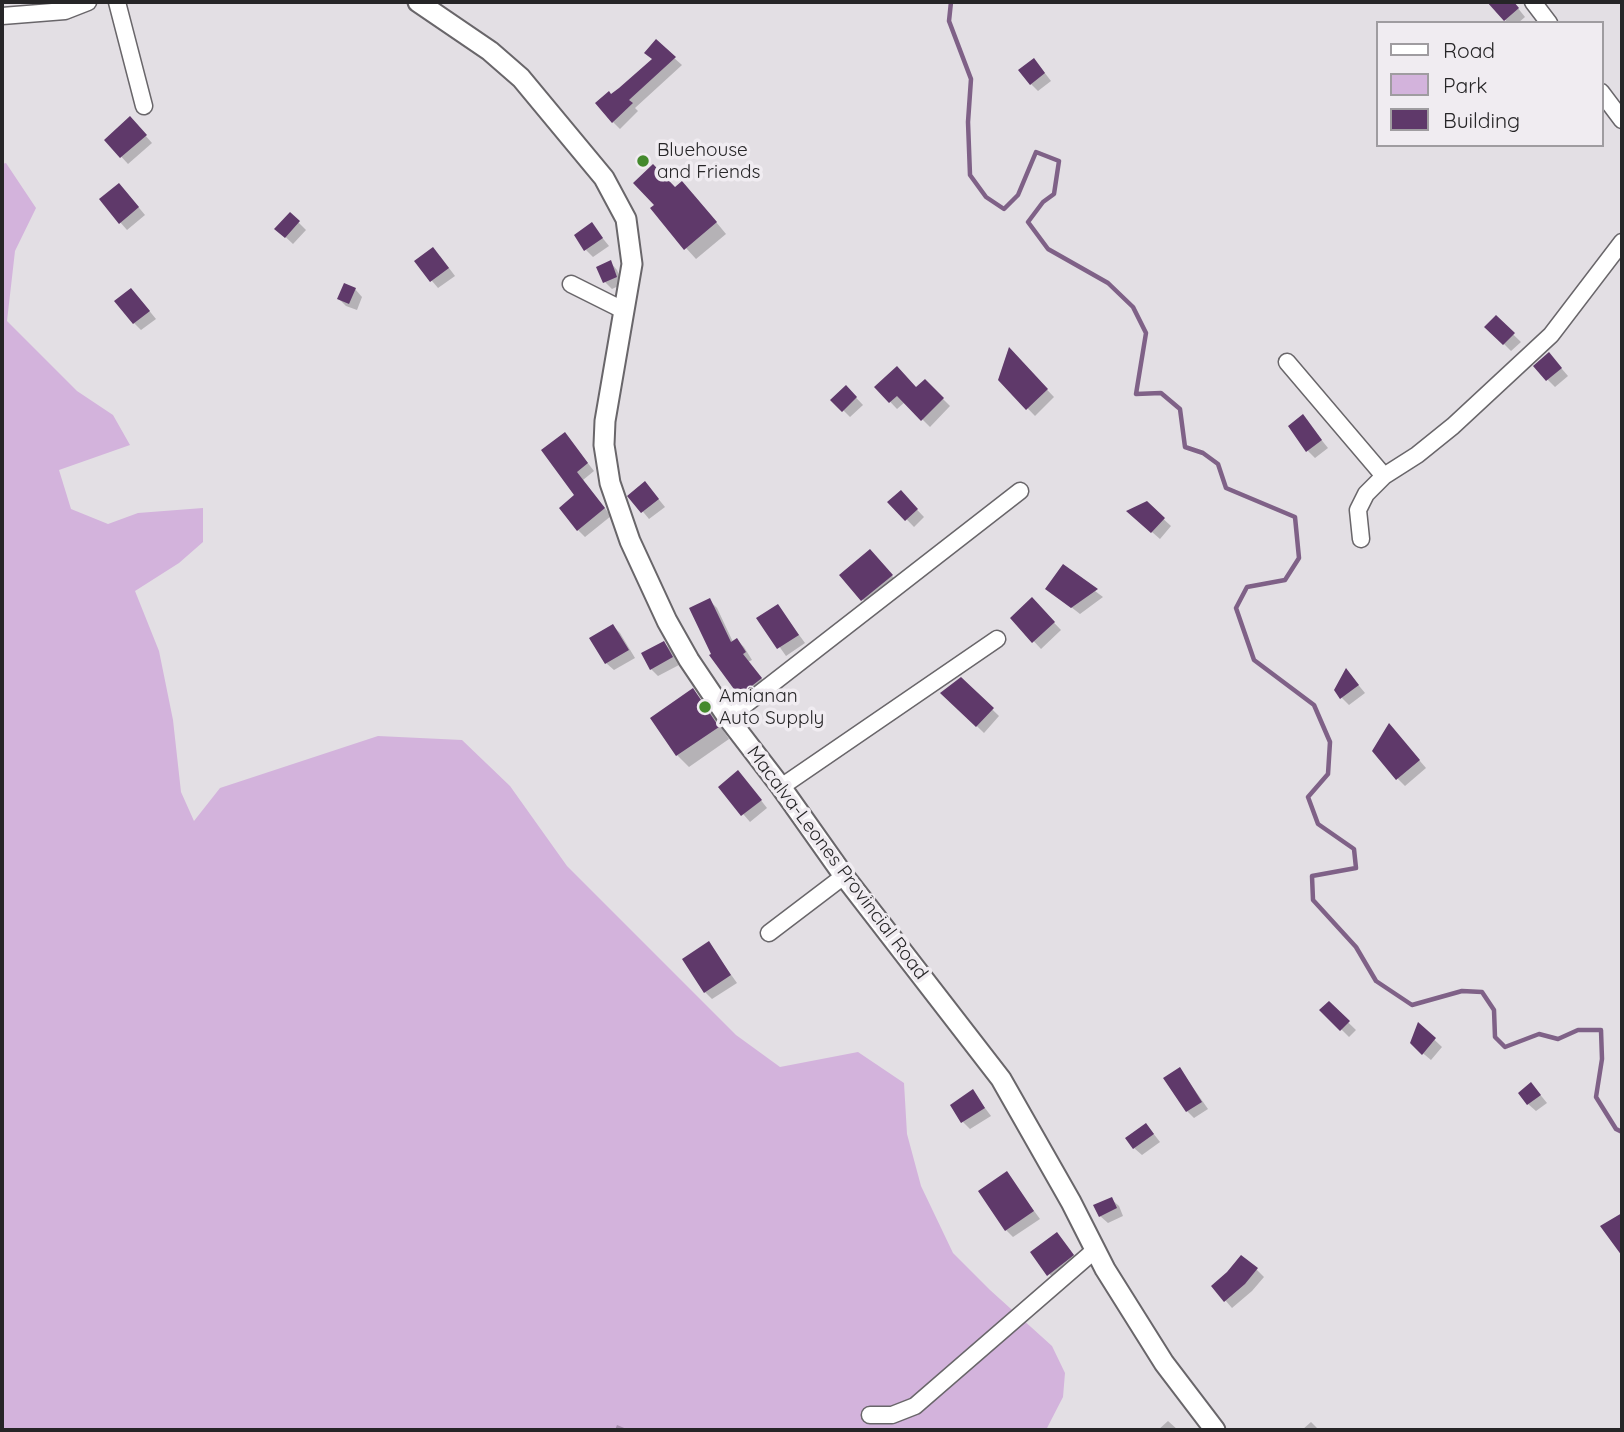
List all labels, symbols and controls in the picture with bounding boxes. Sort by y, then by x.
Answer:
legend [1376,21,1603,147]
text: Road [1443,37,1495,63]
text: Park [1443,72,1487,98]
text: Building [1443,107,1520,133]
place label: Bluehouse and Friends [657,139,760,183]
marker: Bluehouse and Friends [635,153,651,169]
place label: Amianan Auto Supply [719,685,824,729]
marker: Amianan Auto Supply [697,699,713,715]
street label: Macalva-Leones Provincial Road [742,742,932,984]

